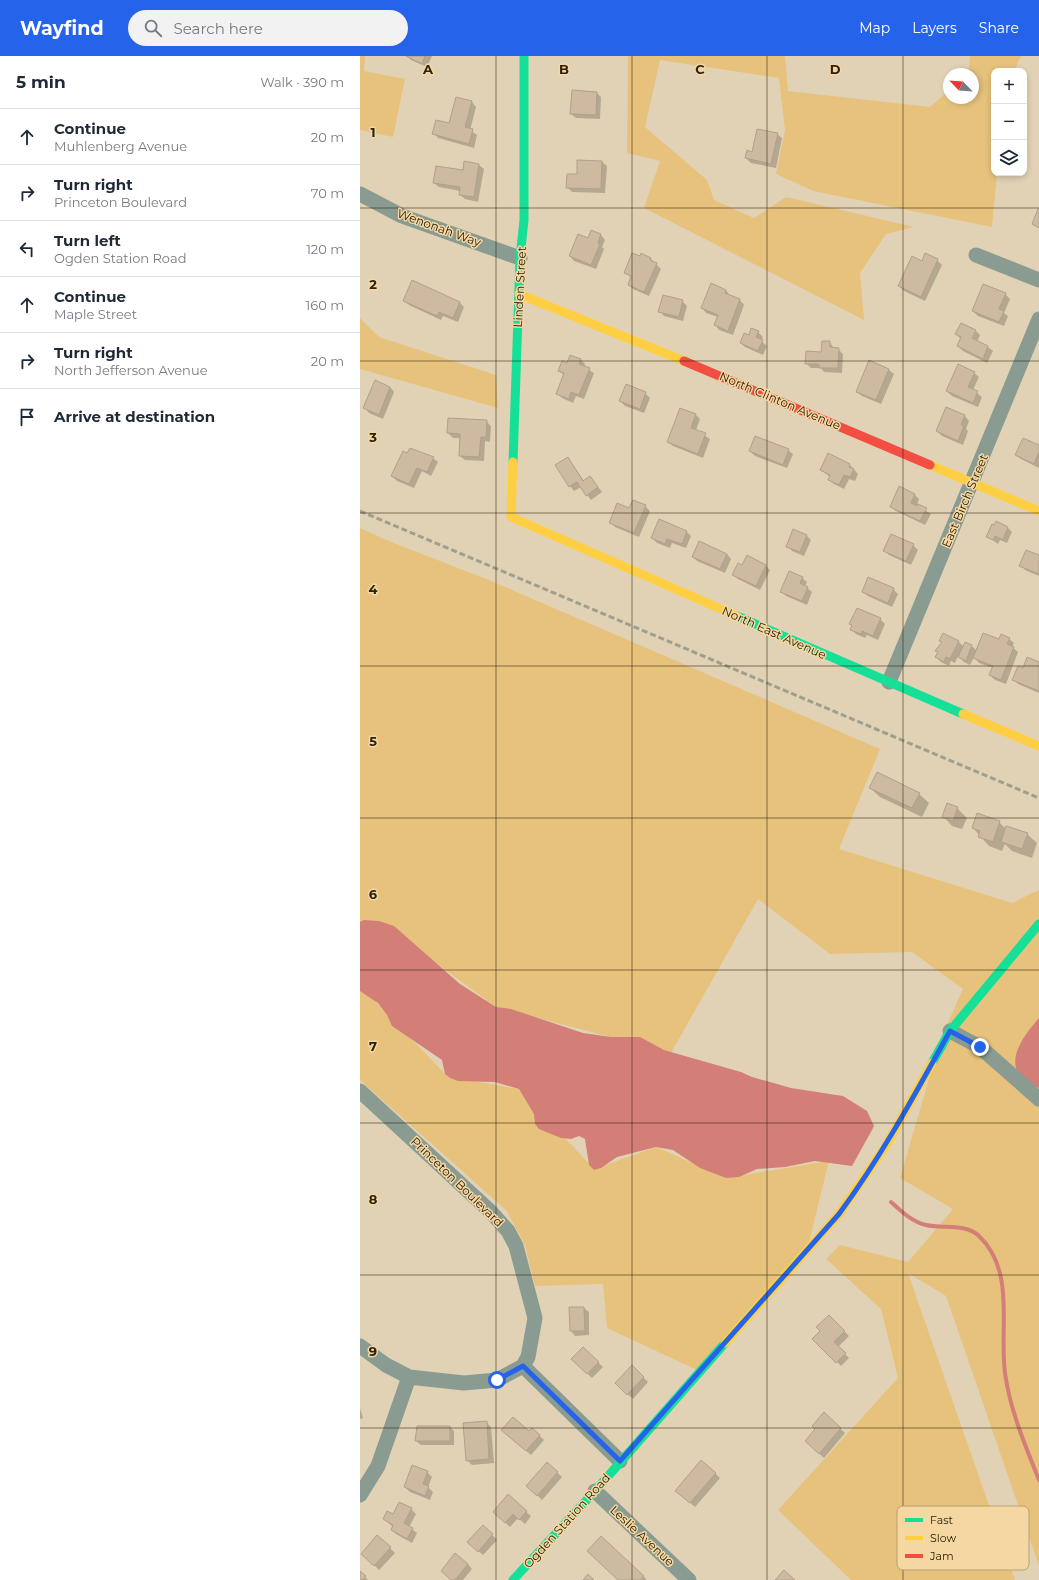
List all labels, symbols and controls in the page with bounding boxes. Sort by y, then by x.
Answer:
search box [128,10,408,46]
text: Wayfind [20,17,104,40]
icon: search [142,17,164,39]
text: Search here [174,19,263,38]
text: Map [859,19,890,37]
text: Layers [912,19,957,37]
text: Share [979,19,1019,37]
text: A [422,61,434,77]
text: B [559,61,569,77]
text: C [695,61,705,77]
text: D [830,61,841,77]
north arrow [943,68,979,104]
map controls [991,68,1027,176]
button: + [991,68,1027,104]
text: 5 min [16,72,66,92]
text: Walk · 390 m [260,74,344,90]
button: − [991,104,1027,140]
text: Continue [54,119,126,138]
text: 1 [370,124,376,140]
icon: ahead [16,126,38,148]
text: 20 m [311,129,344,145]
text: Muhlenberg Avenue [54,138,187,154]
button: layers [991,140,1027,176]
text: Turn right [54,175,133,194]
icon: right [16,182,38,204]
text: 70 m [311,185,344,201]
text: Princeton Boulevard [54,194,187,210]
street label: Wenonah Way [395,205,484,250]
text: Turn left [54,231,121,250]
icon: left [16,238,38,260]
text: 120 m [306,241,344,257]
street label: Linden Street [510,246,529,328]
text: Ogden Station Road [54,250,186,266]
text: 2 [369,276,377,292]
text: Continue [54,287,126,306]
icon: ahead [16,294,38,316]
text: 160 m [306,297,344,313]
text: Maple Street [54,306,137,322]
text: Turn right [54,343,133,362]
icon: right [16,350,38,372]
text: 20 m [311,353,344,369]
text: North Jefferson Avenue [54,362,207,378]
street label: North Clinton Avenue [717,368,843,433]
icon: arrive [16,406,38,428]
text: Arrive at destination [54,407,215,426]
text: 3 [368,429,377,445]
street label: East Birch Street [938,452,991,550]
text: 4 [369,581,378,597]
street label: North East Avenue [720,603,829,662]
text: 5 [369,733,377,749]
text: 6 [369,886,378,902]
text: 7 [369,1038,377,1054]
route end [971,1038,989,1056]
street label: Princeton Boulevard [408,1134,507,1230]
text: 8 [369,1191,378,1207]
text: 9 [369,1343,377,1359]
route start [488,1371,506,1389]
street label: Ogden Station Road [520,1470,613,1571]
street label: Leslie Avenue [607,1502,678,1569]
legend [897,1506,1029,1570]
text: Fast [930,1513,954,1527]
text: Slow [930,1531,956,1545]
text: Jam [929,1549,954,1563]

